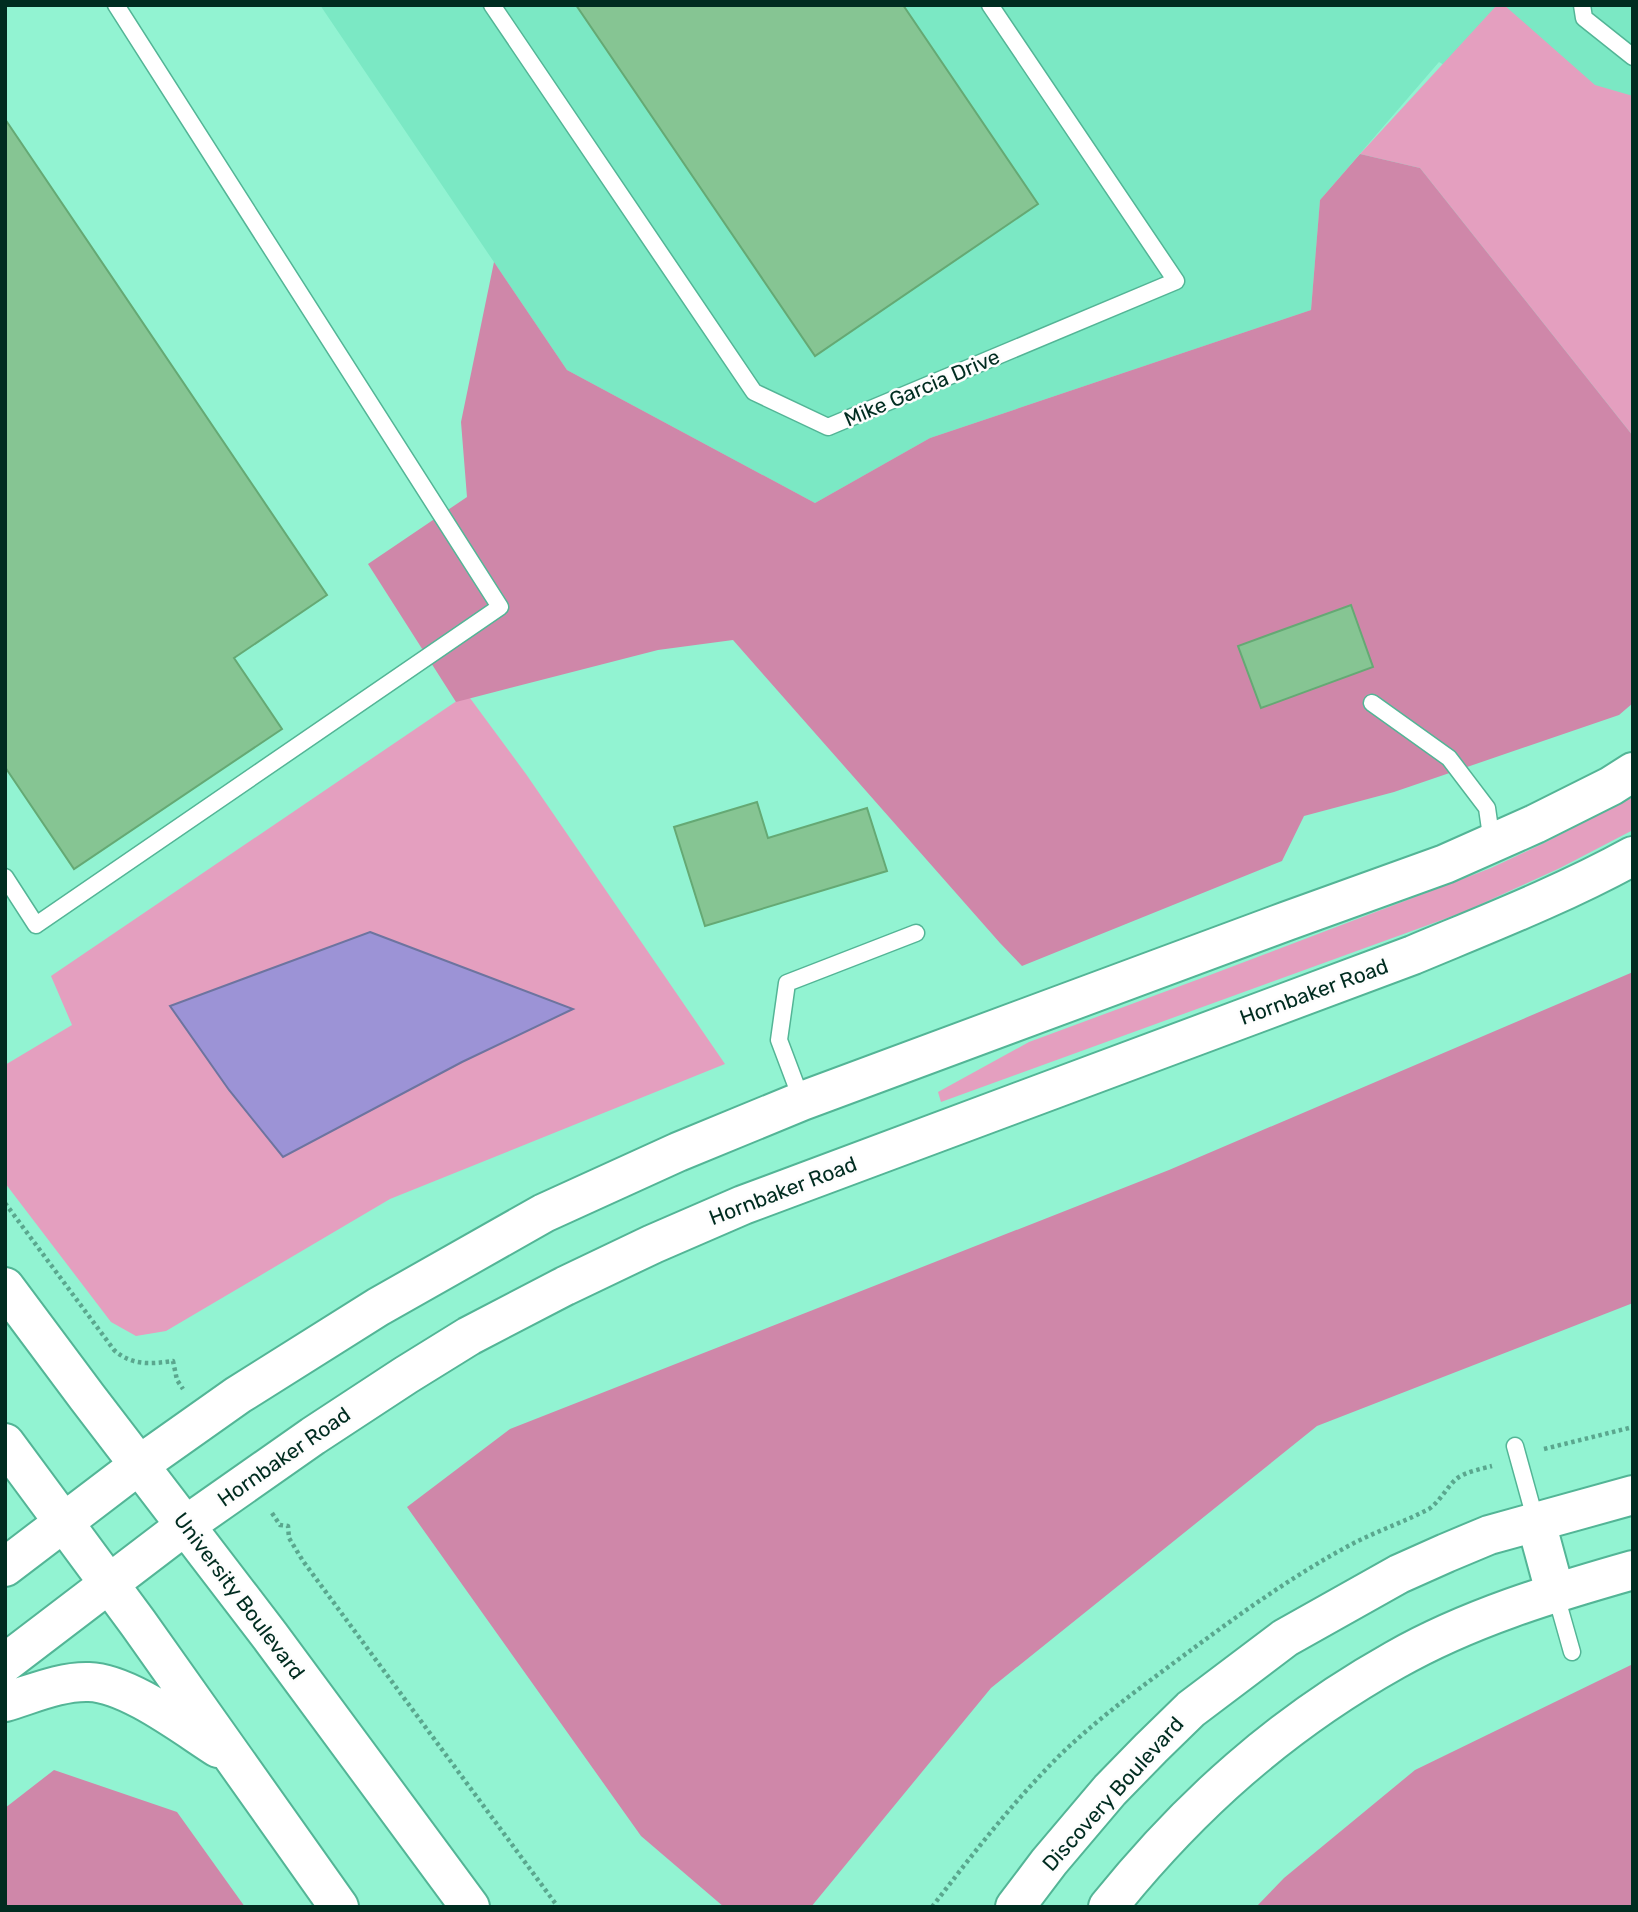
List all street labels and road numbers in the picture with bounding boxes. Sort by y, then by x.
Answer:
street label: Mike Garcia Drive [840,343,1003,432]
street label: Hornbaker Road [1236,953,1392,1030]
street label: Hornbaker Road [705,1151,860,1230]
street label: Hornbaker Road [213,1402,355,1512]
street label: University Boulevard [169,1508,310,1684]
street label: Discovery Boulevard [1037,1711,1188,1876]

